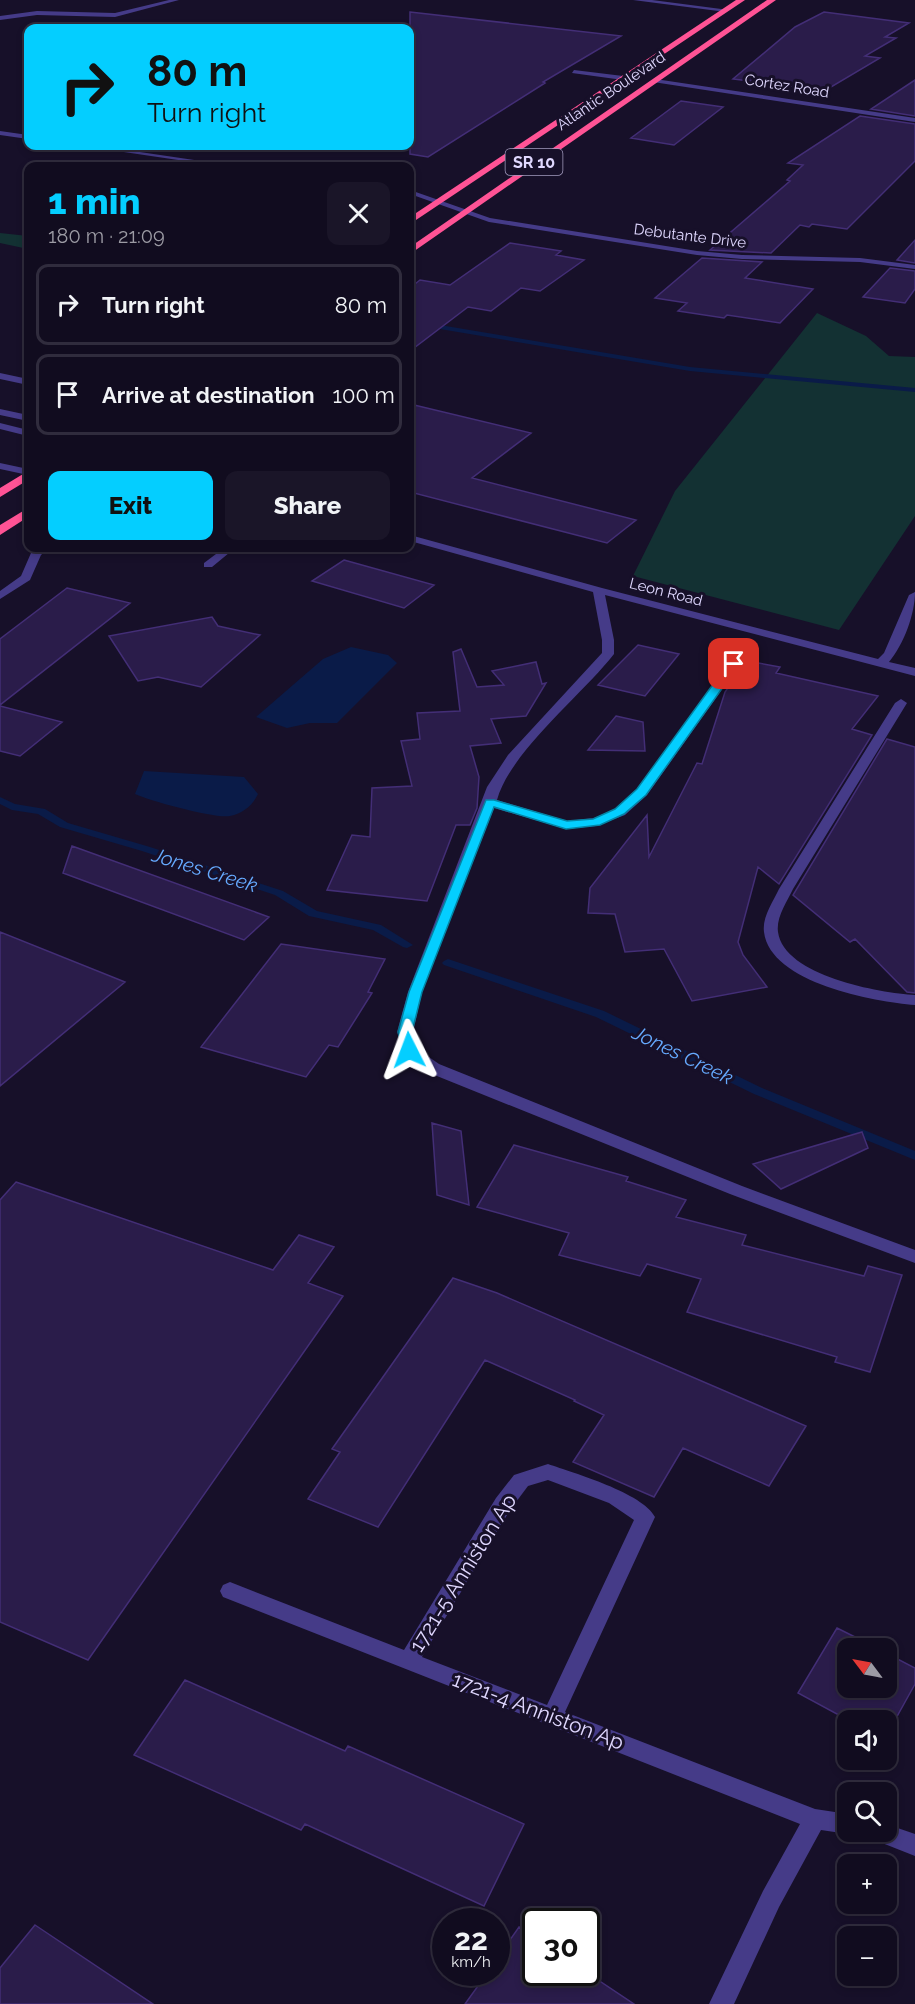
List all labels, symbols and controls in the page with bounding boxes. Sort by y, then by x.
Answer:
text: 80 m [147,47,247,96]
icon: right [48,48,126,126]
street label: Atlantic Boulevard [553,48,669,134]
street label: Cortez Road [743,70,831,102]
text: Turn right [147,97,266,128]
road number: SR 10 [506,149,562,175]
text: 1 min [48,180,140,222]
button: close [327,182,390,245]
street label: Debutante Drive [633,220,747,252]
text: 180 m · 21:09 [48,224,165,248]
icon: right [51,288,84,321]
text: Turn right [102,292,205,318]
text: 80 m [335,292,387,318]
icon: arrive [51,378,84,411]
text: Arrive at destination [102,382,315,408]
text: 100 m [333,382,395,408]
button: Exit [48,471,213,540]
button: Share [225,471,390,540]
street label: Leon Road [628,574,704,610]
pin [708,638,759,689]
icon: arrive [717,647,750,680]
water label: Jones Creek [149,842,261,897]
position arrow [377,1018,441,1082]
water label: Jones Creek [628,1020,737,1090]
street label: 1721-5 Anniston Ap [404,1489,521,1656]
north arrow [837,1638,897,1698]
map controls [837,1638,897,1986]
street label: 1721-4 Anniston Ap [449,1666,627,1755]
button: sound [837,1710,897,1770]
button: search [837,1782,897,1842]
button: + [837,1854,897,1914]
speed limit sign: 30 [522,1908,600,1986]
text: 22 [454,1922,488,1957]
button: − [837,1926,897,1986]
text: km/h [451,1953,491,1971]

